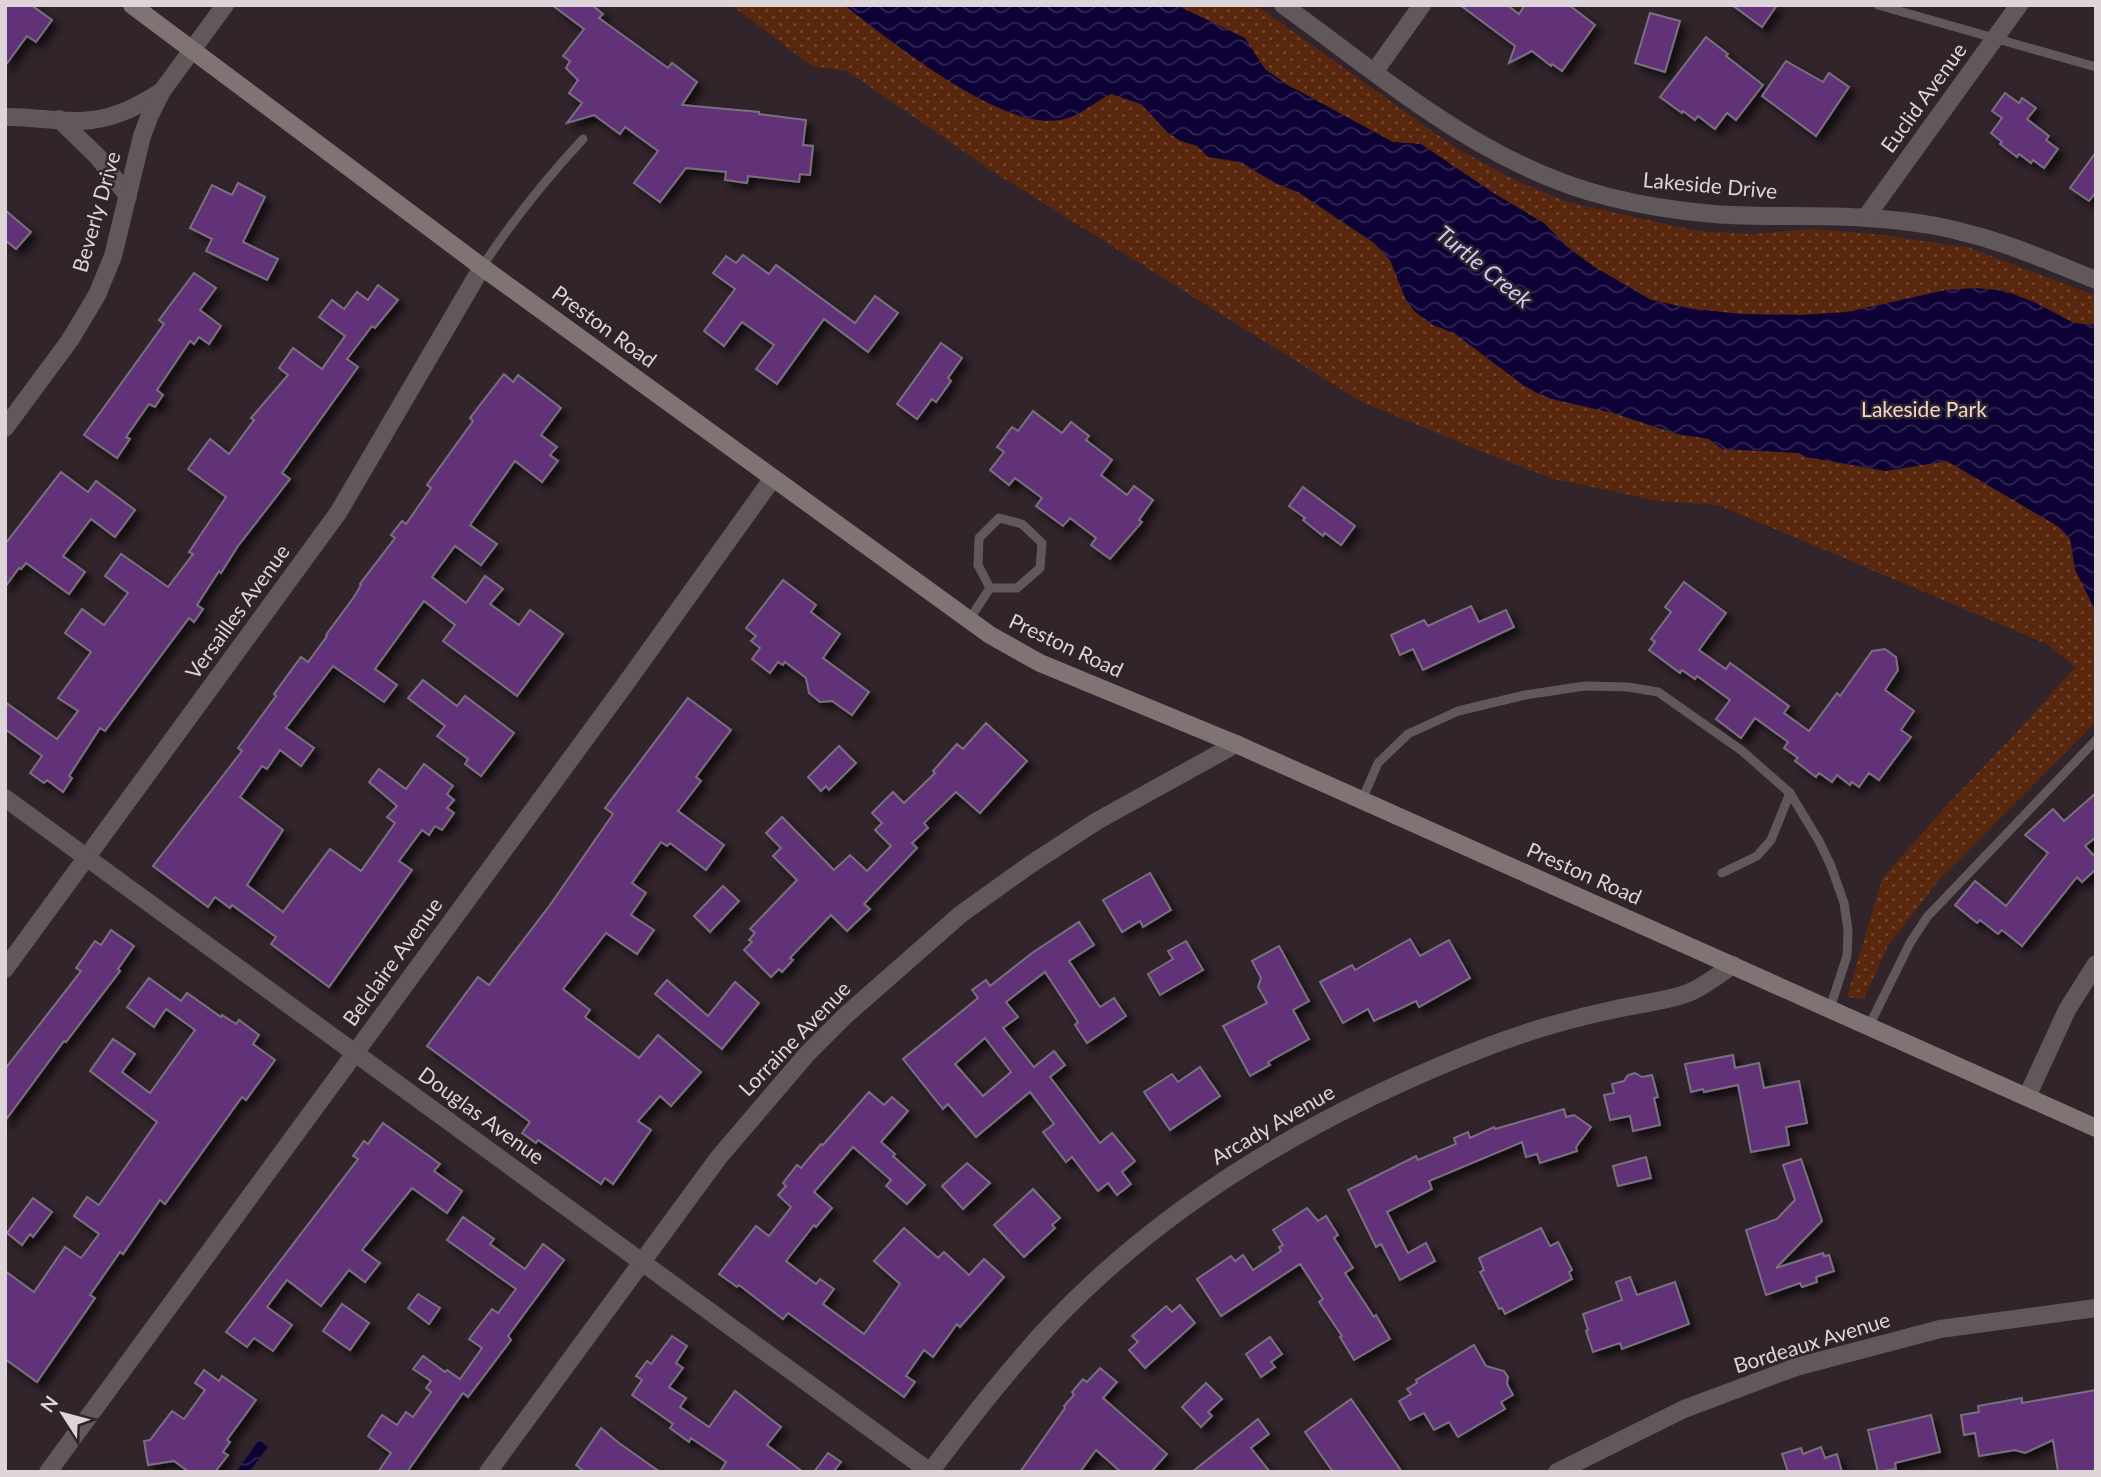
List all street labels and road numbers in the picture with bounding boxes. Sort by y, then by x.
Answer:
street label: Euclid Avenue [1875,37,1971,157]
street label: Beverly Drive [66,148,125,275]
street label: Lakeside Drive [1642,166,1778,203]
street label: Preston Road [548,280,662,372]
street label: Versailles Avenue [180,539,294,683]
street label: Preston Road [1006,607,1128,682]
street label: Preston Road [1523,836,1646,909]
street label: Belclaire Avenue [337,892,447,1030]
street label: Lorraine Avenue [733,975,855,1100]
street label: Douglas Avenue [414,1061,550,1169]
street label: Arcady Avenue [1206,1078,1338,1169]
street label: Bordeaux Avenue [1730,1306,1893,1377]

